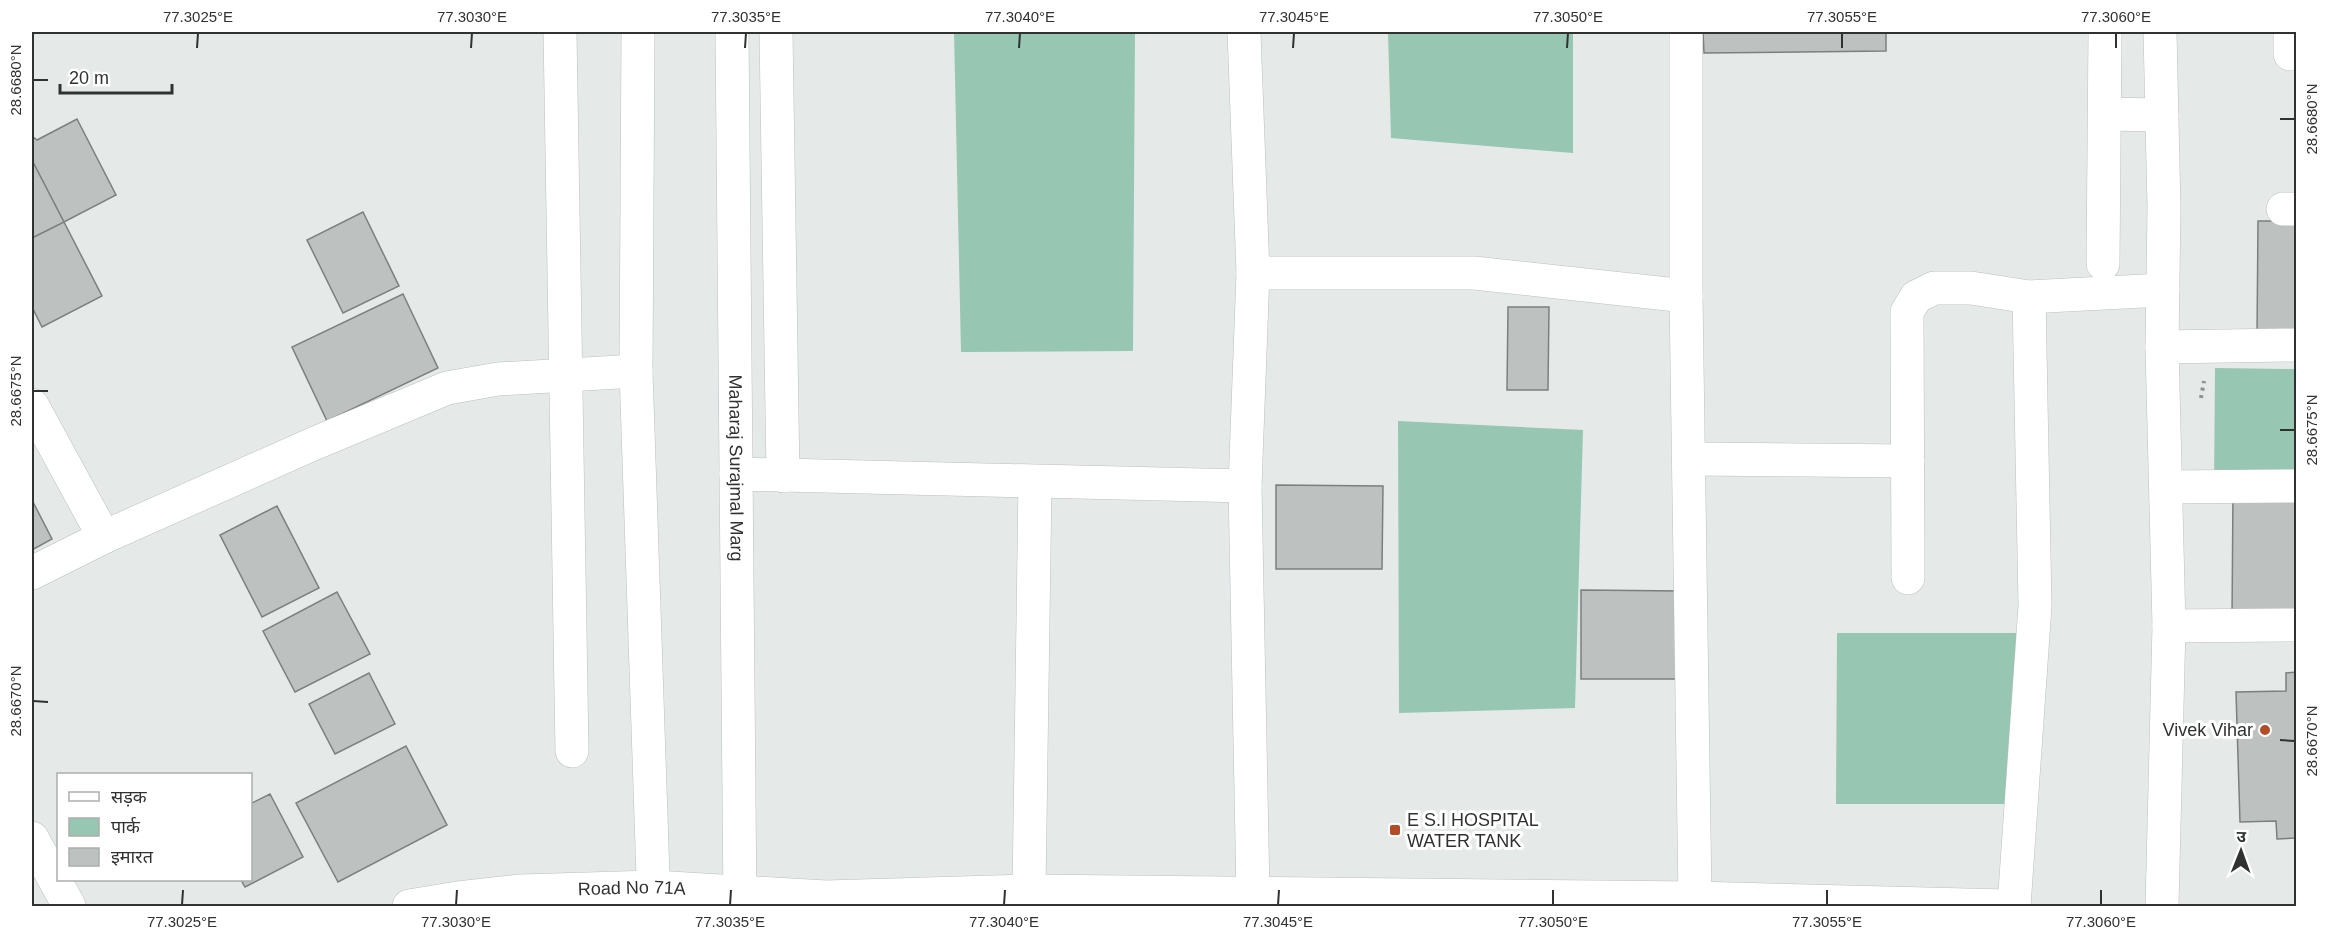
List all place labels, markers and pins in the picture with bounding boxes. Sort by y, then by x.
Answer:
place label: Vivek Vihar [2163,720,2253,740]
marker: Vivek Vihar [2258,723,2272,737]
place label: E S.I HOSPITAL WATER TANK [1407,810,1539,851]
marker: E S.I HOSPITAL WATER TANK [1388,823,1402,837]

